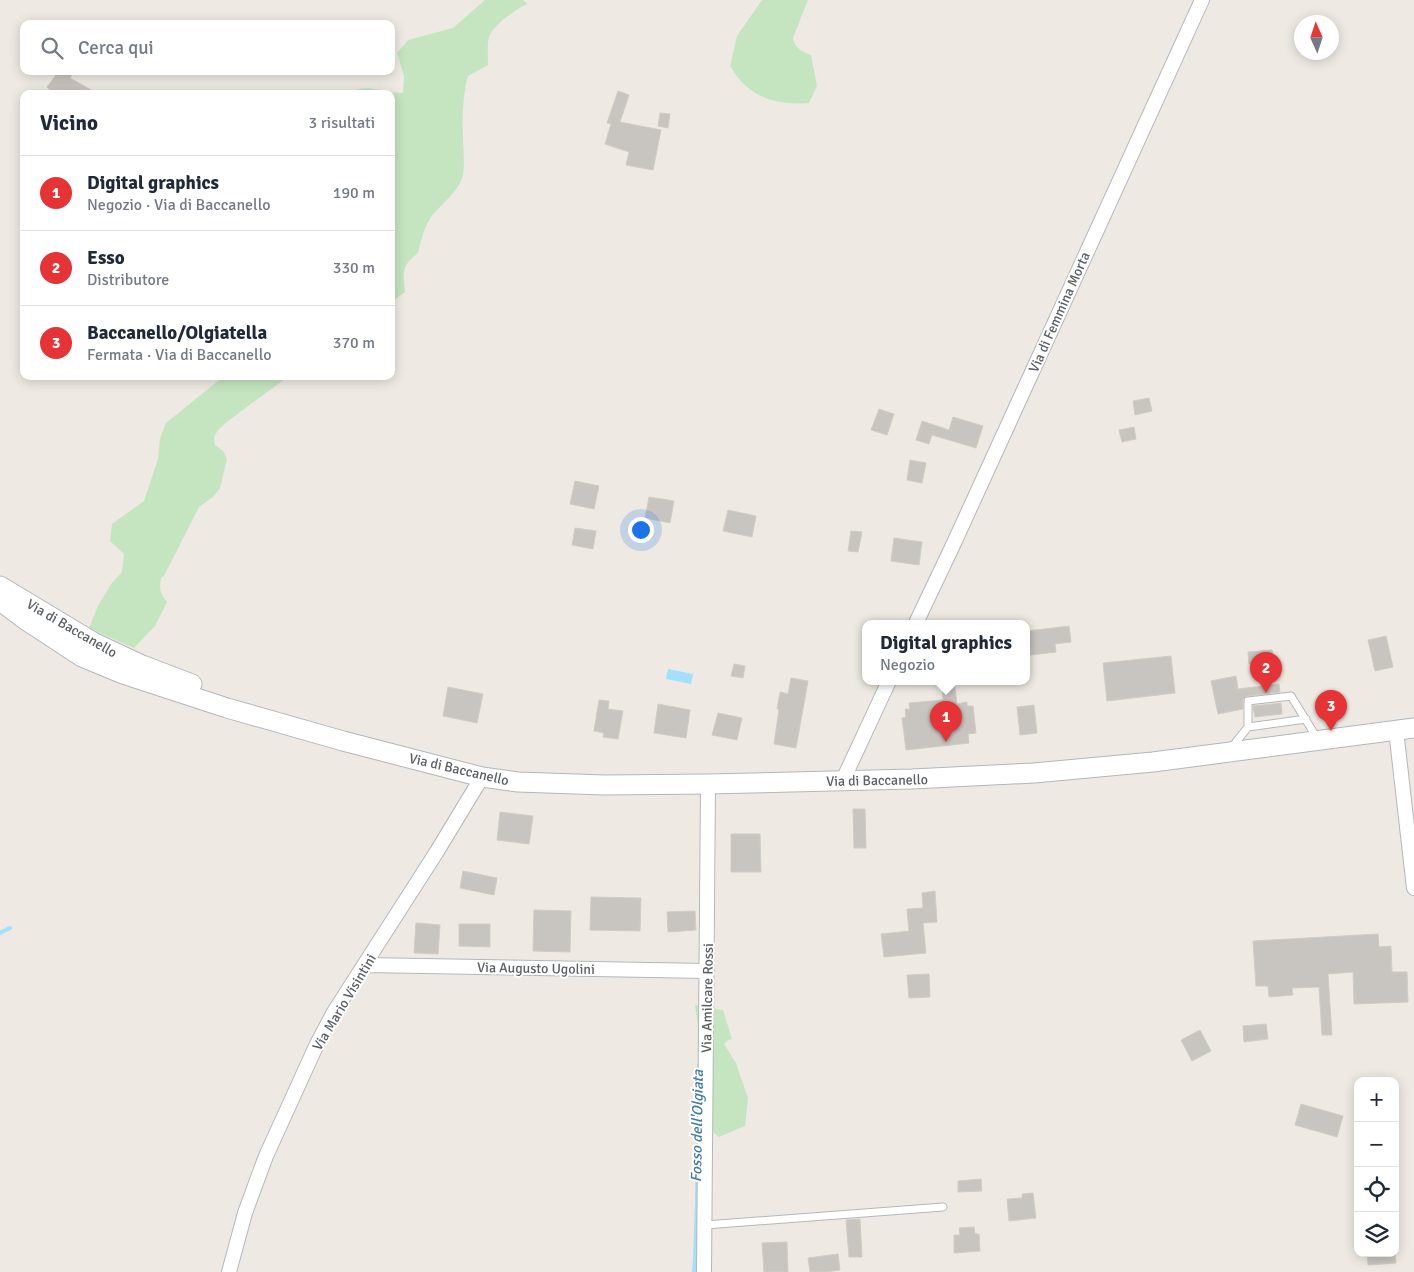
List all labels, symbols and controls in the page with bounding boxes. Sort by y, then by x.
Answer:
north arrow [1294,15,1339,60]
search box [20,20,395,75]
icon: search [38,34,66,62]
text: Cerca qui [78,36,154,60]
text: Vicino [40,110,98,136]
text: 3 risultati [309,113,375,133]
text: Digital graphics [87,171,219,195]
text: 1 [52,183,60,203]
text: 190 m [333,183,375,203]
text: Negozio · Via di Baccanello [87,195,271,215]
text: Esso [87,246,125,270]
street label: Via di Femmina Morta [1025,249,1094,375]
text: 2 [52,258,60,278]
text: 330 m [333,258,375,278]
text: Distributore [87,270,169,290]
text: Baccanello/Olgiatella [87,321,267,345]
text: 3 [52,333,60,353]
text: 370 m [333,333,375,353]
text: Fermata · Via di Baccanello [87,345,272,365]
your location [628,517,654,543]
street label: Via di Baccanello [23,596,120,661]
popup [862,620,1030,685]
text: Digital graphics [880,631,1012,655]
pin: 2 [1250,652,1282,693]
text: Negozio [880,655,935,675]
pin: 3 [1315,690,1347,731]
pin: 1 [930,701,962,742]
street label: Via di Baccanello [407,750,510,789]
street label: Via di Baccanello [826,771,928,790]
street label: Via Amilcare Rossi [698,943,717,1053]
street label: Via Mario Visintini [309,951,380,1054]
street label: Via Augusto Ugolini [477,959,595,978]
water label: Fosso dell'Olgiata [687,1069,707,1182]
map controls [1354,1077,1399,1257]
button: + [1354,1077,1399,1122]
button: − [1354,1122,1399,1167]
button: locate [1354,1167,1399,1212]
button: layers [1354,1212,1399,1257]

